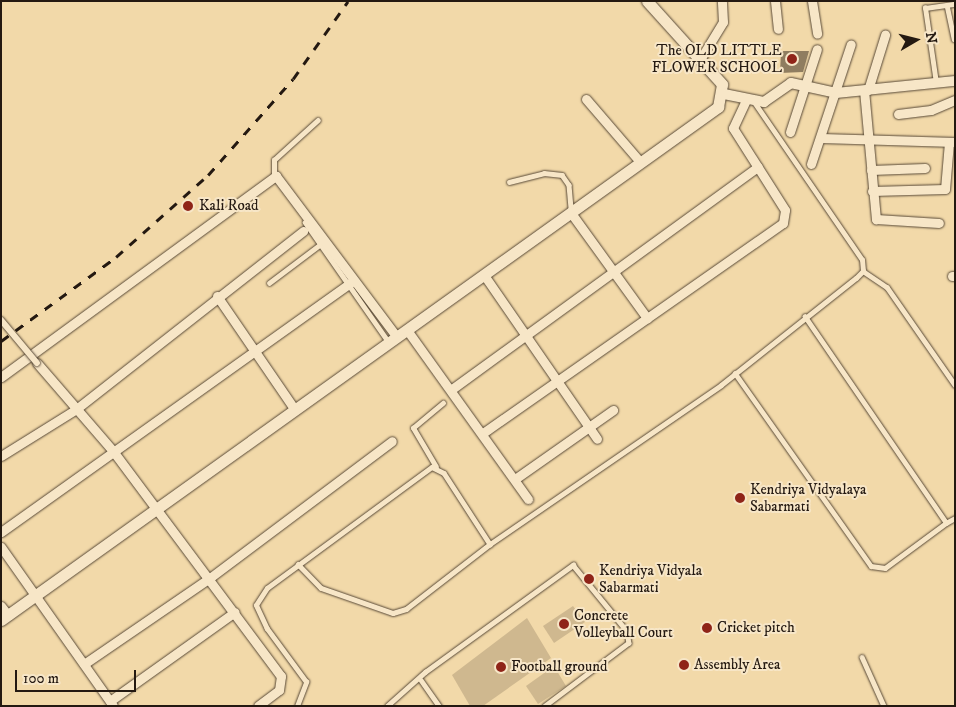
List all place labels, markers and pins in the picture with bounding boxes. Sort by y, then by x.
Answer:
place label: The OLD LITTLE FLOWER SCHOOL [652,41,782,76]
marker: The OLD LITTLE FLOWER SCHOOL [786,53,798,65]
place label: Kali Road [199,197,259,215]
marker: Kali Road [181,199,195,213]
place label: Kendriya Vidyalaya Sabarmati [750,480,866,515]
marker: Kendriya Vidyalaya Sabarmati [734,492,746,504]
place label: Kendriya Vidyala Sabarmati [599,561,702,596]
marker: Kendriya Vidyala Sabarmati [583,573,595,585]
place label: Concrete Volleyball Court [574,606,673,641]
marker: Concrete Volleyball Court [558,618,570,630]
place label: Cricket pitch [717,619,795,637]
marker: Cricket pitch [701,622,713,634]
place label: Assembly Area [694,656,780,674]
place label: Football ground [511,658,607,676]
marker: Assembly Area [678,659,690,671]
marker: Football ground [495,661,507,673]

